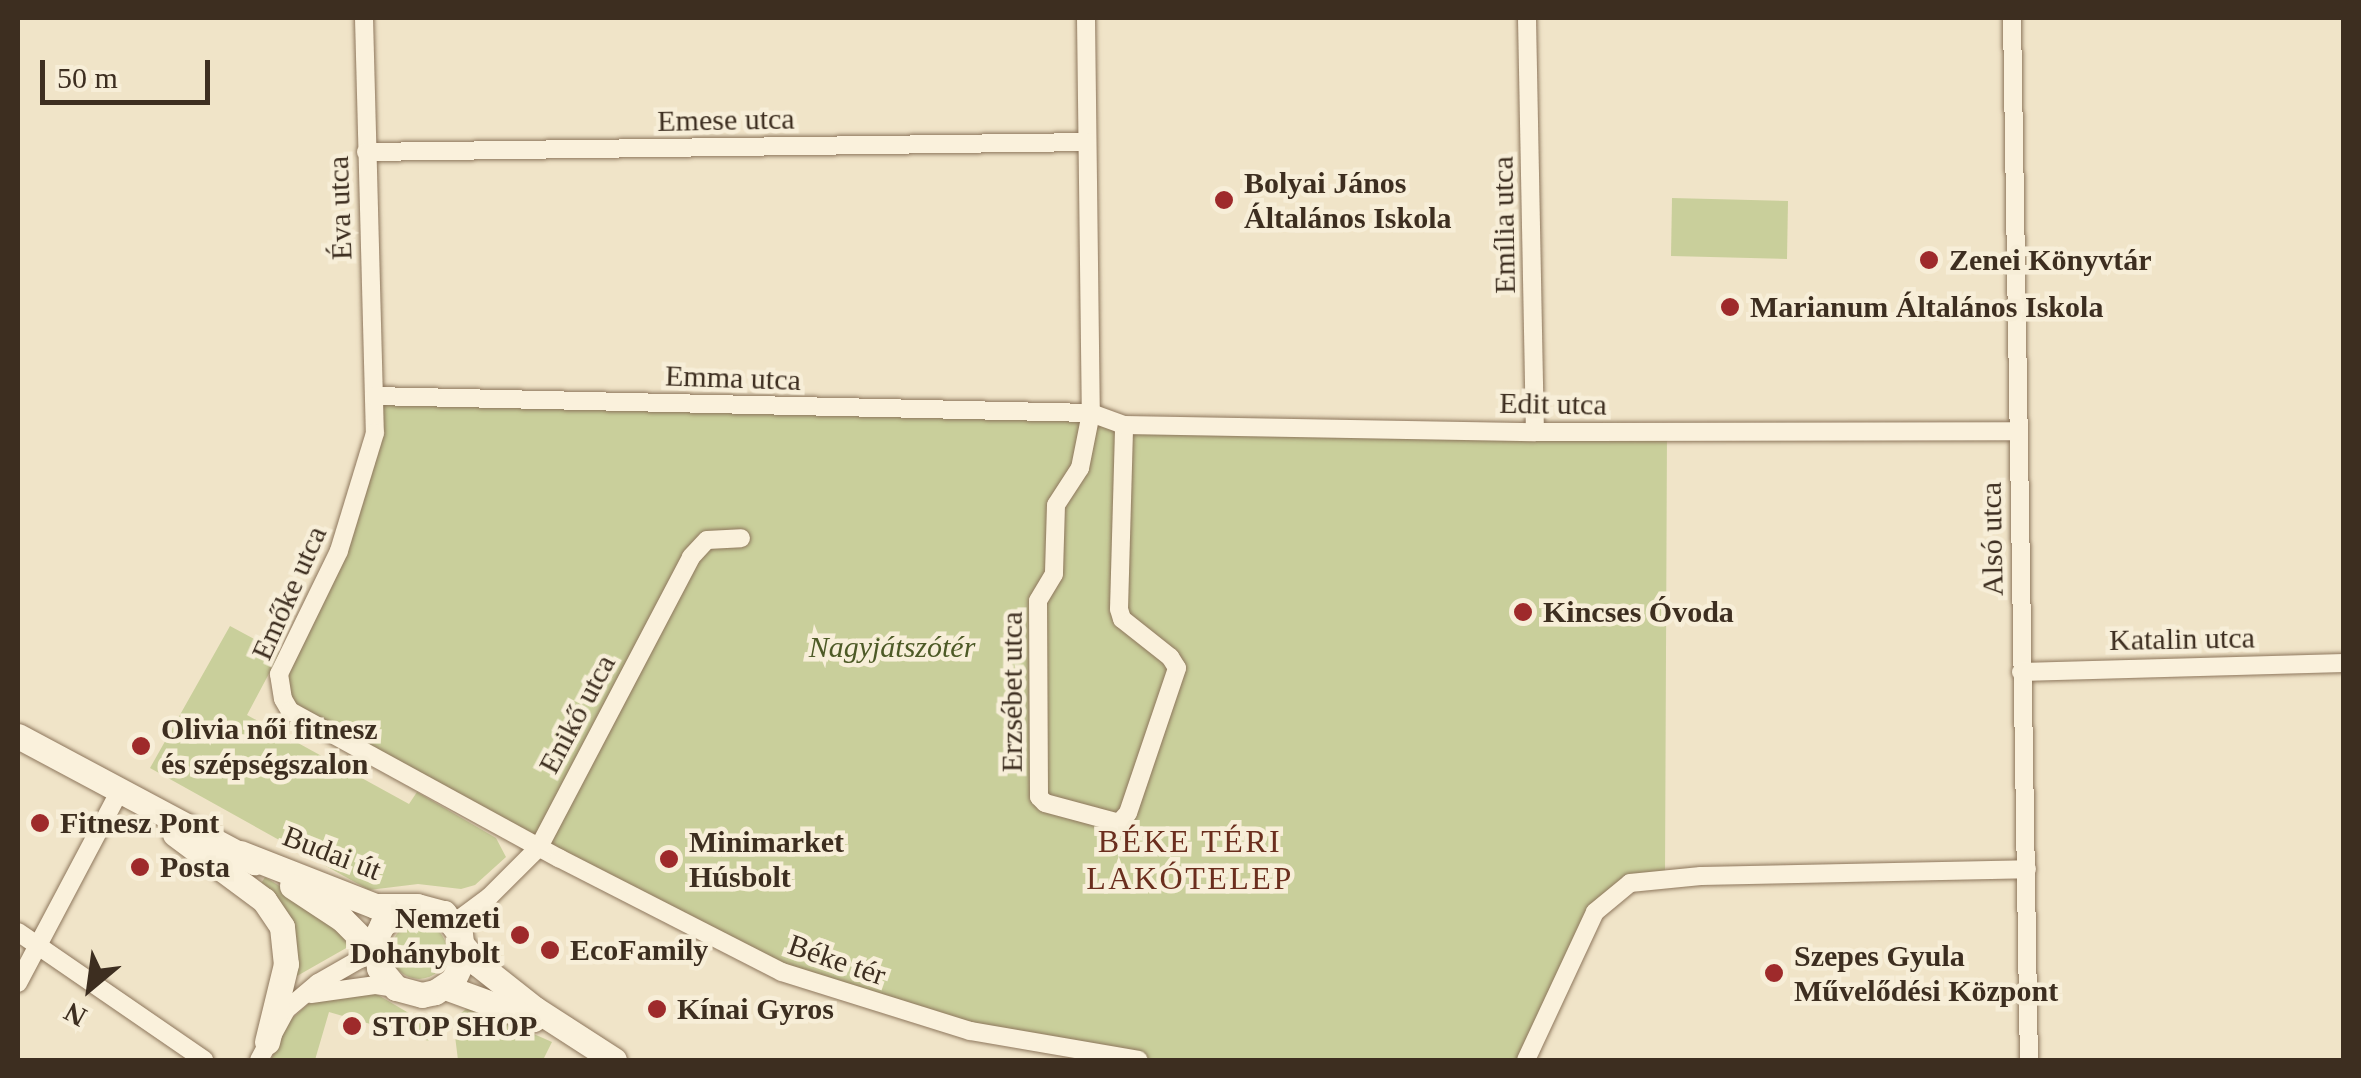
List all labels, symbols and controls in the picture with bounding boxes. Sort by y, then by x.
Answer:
scale bar [45,40,215,102]
text: 50 m [57,61,118,94]
street label: Emese utca [657,101,795,139]
street label: Éva utca [320,155,360,261]
street label: Emília utca [1485,156,1523,294]
place label: Bolyai János Általános Iskola [1244,165,1452,236]
marker: Bolyai János Általános Iskola [1213,189,1235,211]
place label: Zenei Könyvtár [1949,242,2151,278]
marker: Zenei Könyvtár [1918,249,1940,271]
place label: Marianum Általános Iskola [1750,289,2103,325]
marker: Marianum Általános Iskola [1719,296,1741,318]
street label: Emma utca [665,358,801,398]
street label: Edit utca [1499,385,1607,423]
street label: Alsó utca [1973,482,2011,596]
street label: Emőke utca [244,521,334,665]
place label: Kincses Óvoda [1543,594,1734,630]
marker: Kincses Óvoda [1512,601,1534,623]
street label: Erzsébet utca [994,612,1030,772]
street label: Katalin utca [2109,620,2255,658]
park label: Nagyjátszótér [809,629,975,665]
street label: Enikő utca [531,649,623,779]
place label: Olivia női fitnesz és szépségszalon [161,711,378,782]
marker: Olivia női fitnesz és szépségszalon [130,735,152,757]
place label: Fitnesz Pont [60,805,219,841]
marker: Fitnesz Pont [29,812,51,834]
street label: Budai út [278,818,386,888]
district label: BÉKE TÉRI LAKÓTELEP [1086,823,1294,898]
place label: Minimarket Húsbolt [689,824,844,894]
marker: Minimarket Húsbolt [658,848,680,870]
place label: Posta [160,849,230,885]
marker: Posta [129,856,151,878]
place label: Nemzeti Dohánybolt [350,900,500,970]
marker: Nemzeti Dohánybolt [509,924,531,946]
street label: Béke tér [783,927,891,993]
place label: EcoFamily [570,932,708,968]
north arrow [40,938,140,1038]
place label: Szepes Gyula Művelődési Központ [1794,938,2058,1008]
marker: EcoFamily [539,939,561,961]
marker: Szepes Gyula Művelődési Központ [1763,962,1785,984]
place label: Kínai Gyros [677,991,834,1027]
text: N [59,996,92,1033]
marker: Kínai Gyros [646,998,668,1020]
place label: STOP SHOP [372,1008,539,1044]
marker: STOP SHOP [341,1015,363,1037]

